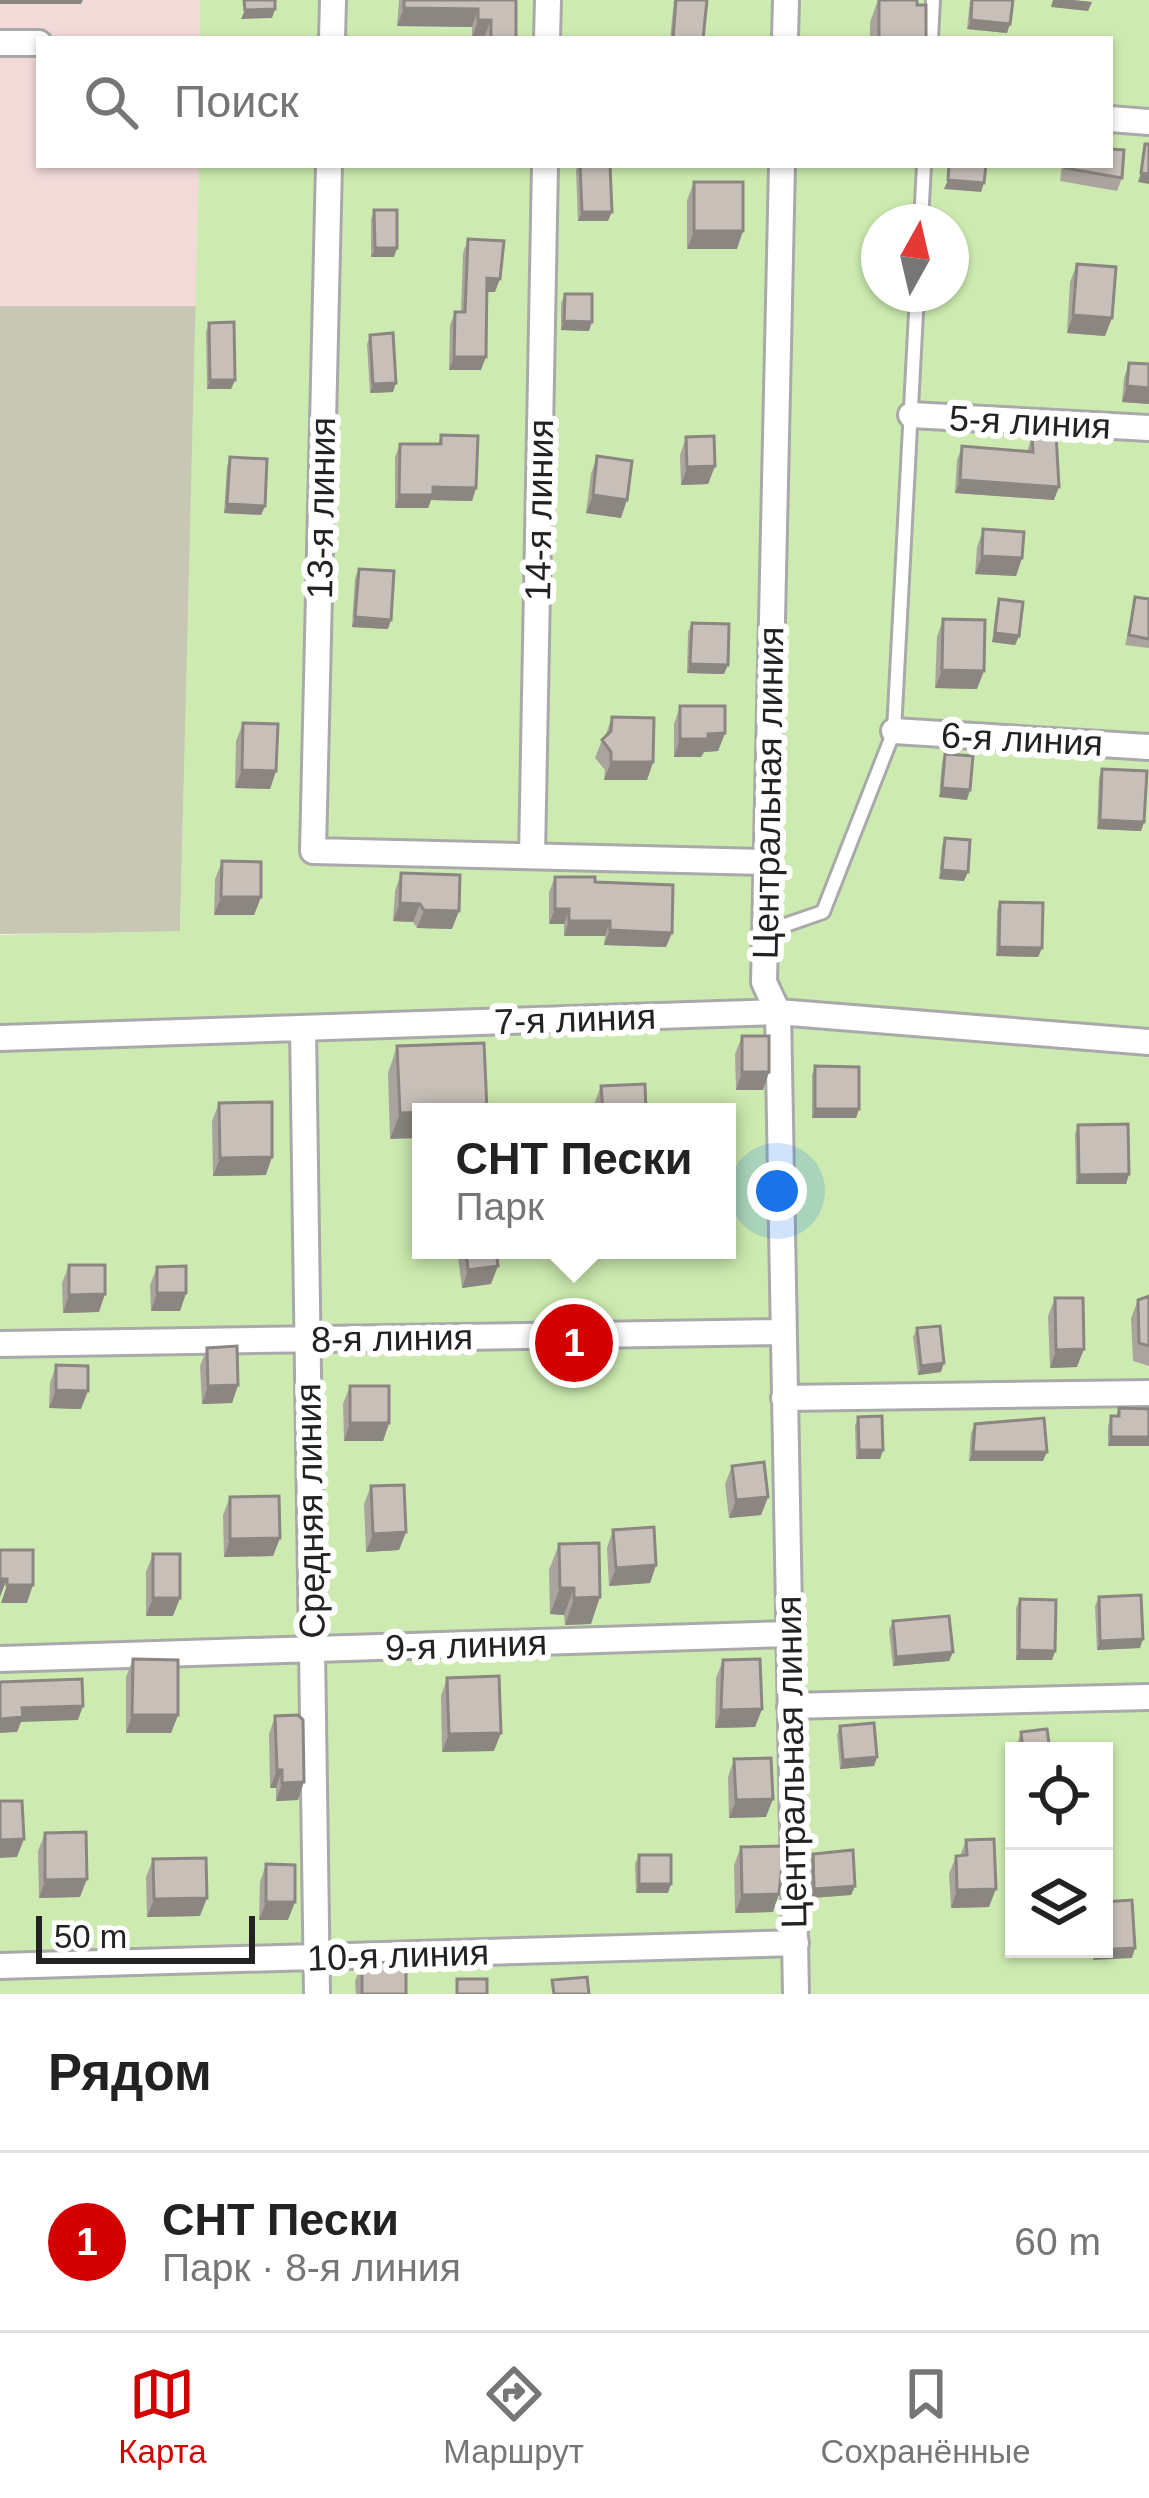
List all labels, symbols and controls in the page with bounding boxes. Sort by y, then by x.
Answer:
search box [36,36,1113,168]
icon: search [78,69,144,135]
text: Поиск [174,76,299,127]
north arrow [861,204,969,312]
street label: 5-я линия [948,397,1112,447]
street label: 13-я линия [299,417,343,599]
street label: 14-я линия [517,419,561,601]
street label: Центральная линия [745,626,791,960]
street label: 6-я линия [940,714,1104,764]
street label: 7-я линия [493,996,657,1042]
popup [412,1103,736,1259]
text: СНТ Пески [456,1133,692,1184]
your location [747,1161,807,1221]
text: Парк [456,1185,544,1228]
pin: 1 [535,1298,613,1388]
street label: 8-я линия [311,1316,473,1360]
street label: Средняя линия [287,1383,333,1639]
street label: Центральная линия [768,1595,814,1929]
street label: 9-я линия [384,1622,548,1668]
map controls [1005,1742,1113,1958]
button: locate [1005,1742,1113,1850]
button: layers [1005,1850,1113,1958]
scale bar [36,1910,255,1963]
text: 50 m [54,1918,127,1955]
street label: 10-я линия [306,1931,490,1979]
text: Рядом [48,2044,212,2101]
text: СНТ Пески [162,2194,399,2245]
text: 1 [76,2220,98,2263]
text: 60 m [1014,2220,1101,2263]
text: Парк · 8-я линия [162,2246,461,2289]
tab: Карта [118,2361,207,2471]
tab: Маршрут [443,2361,584,2471]
tab: Сохранённые [821,2361,1031,2471]

